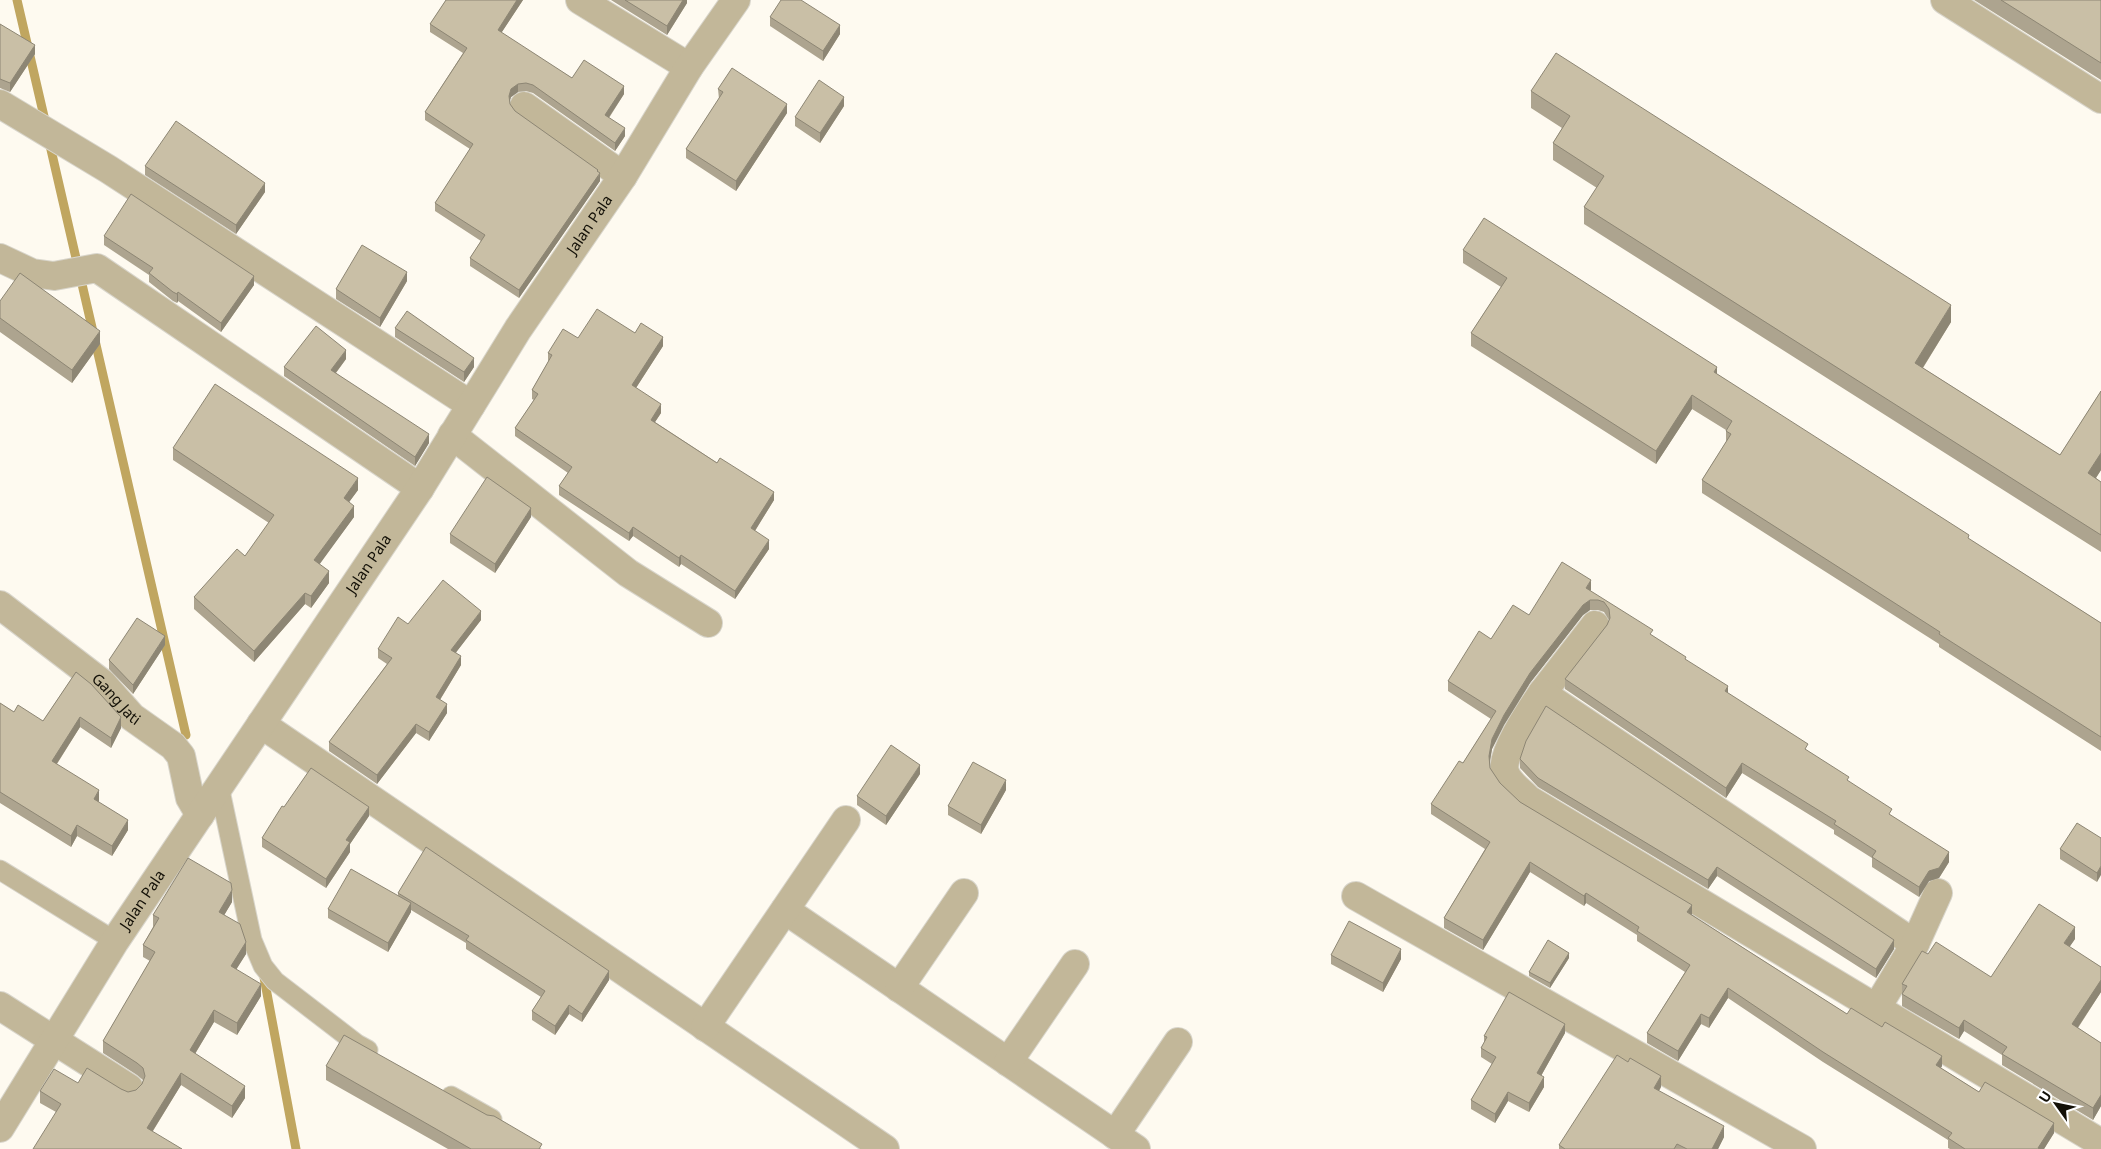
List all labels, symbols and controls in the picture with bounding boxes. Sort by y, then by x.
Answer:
street label: Jalan Pala [560,190,616,259]
street label: Jalan Pala [340,530,395,599]
street label: Gang Jati [88,668,145,729]
street label: Jalan Pala [113,866,169,935]
north arrow [2031,1079,2081,1129]
text: U [2034,1087,2056,1106]

